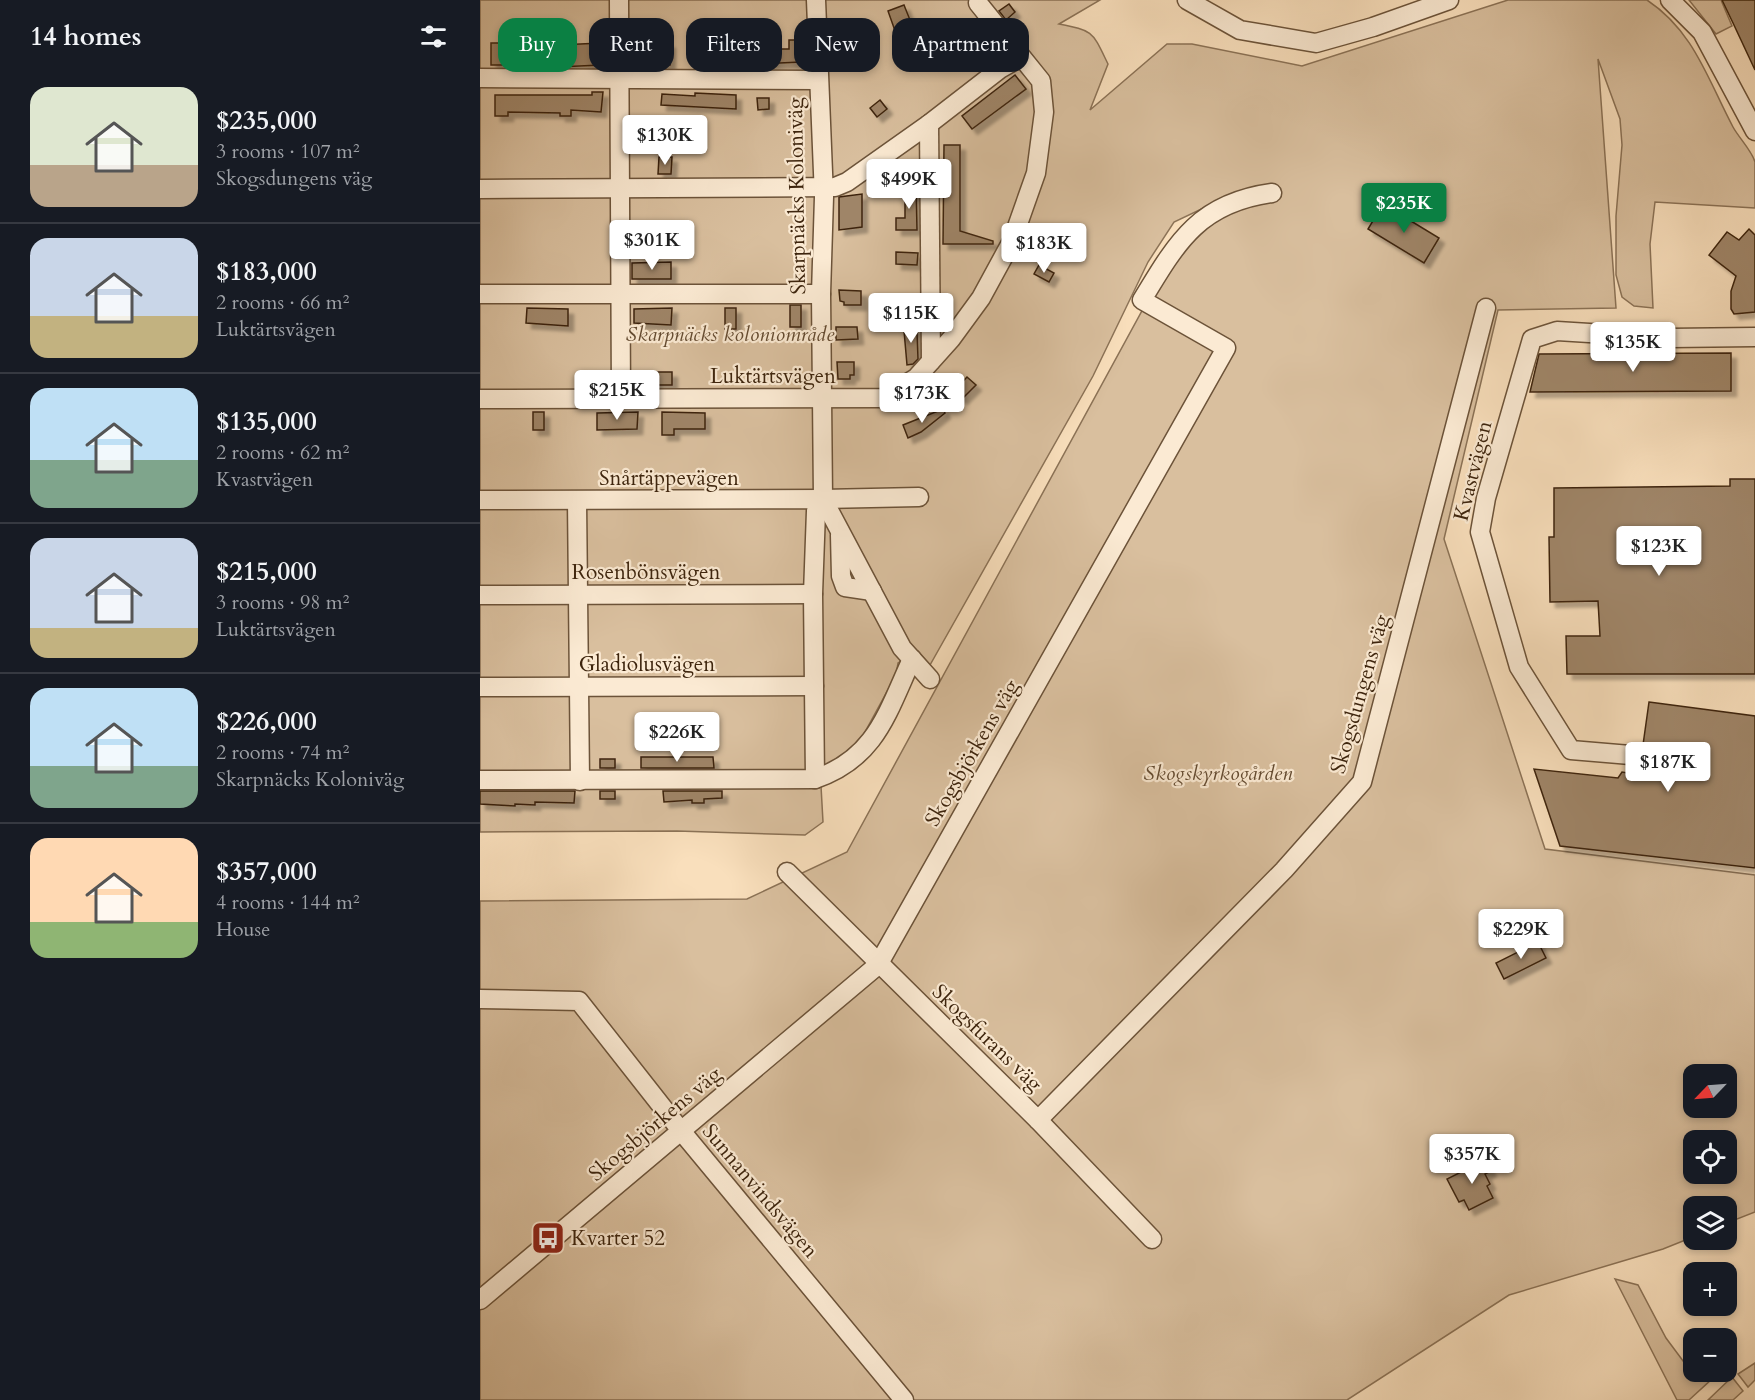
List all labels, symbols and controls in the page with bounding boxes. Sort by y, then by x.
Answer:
chip: Buy [498,18,577,72]
chip: Rent [589,18,674,72]
chip: Filters [686,18,782,72]
chip: New [794,18,880,72]
chip: Apartment [892,18,1029,72]
text: 14 homes [30,19,141,54]
icon: filters [417,20,450,53]
street label: Skarpnäcks Koloniväg [781,97,813,295]
text: $235,000 [216,103,317,138]
icon: home [78,111,150,183]
pin: $130K [623,115,707,166]
text: $130K [636,121,694,148]
text: 3 rooms · 107 m² [216,138,360,165]
pin: $499K [867,159,951,210]
text: Skogsdungens väg [216,165,372,192]
text: $499K [880,165,938,192]
pin: $235K [1362,183,1446,234]
text: $235K [1375,189,1433,216]
pin: $301K [610,220,694,271]
pin: $183K [1002,223,1086,274]
text: $301K [623,226,681,253]
text: $183K [1015,229,1073,256]
text: $183,000 [216,254,317,289]
icon: home [78,262,150,334]
text: 2 rooms · 66 m² [216,289,349,316]
pin: $115K [869,293,953,344]
text: $115K [882,299,940,326]
text: Luktärtsvägen [216,316,336,343]
park label: Skarpnäcks koloniområde [626,320,835,349]
pin: $135K [1591,322,1675,373]
text: $135K [1604,328,1662,355]
street label: Luktärtsvägen [710,362,836,391]
pin: $215K [575,370,659,421]
pin: $173K [880,373,964,424]
text: $215K [588,376,646,403]
text: $173K [893,379,951,406]
text: $135,000 [216,404,317,439]
icon: home [78,412,150,484]
street label: Kvastvägen [1447,418,1499,524]
text: 2 rooms · 62 m² [216,439,349,466]
street label: Snårtäppevägen [599,464,739,493]
text: Kvastvägen [216,466,313,493]
pin: $123K [1617,526,1701,577]
text: $123K [1630,532,1688,559]
text: $215,000 [216,554,317,589]
street label: Rosenbönsvägen [571,558,721,587]
icon: home [78,562,150,634]
text: 3 rooms · 98 m² [216,589,349,616]
street label: Skogsdungens väg [1323,611,1397,777]
text: Luktärtsvägen [216,616,336,643]
street label: Gladiolusvägen [579,650,715,679]
street label: Skogsbjörkens väg [918,674,1026,832]
text: $226,000 [216,704,317,739]
icon: home [78,712,150,784]
pin: $226K [635,712,719,763]
text: $226K [648,718,706,745]
text: 2 rooms · 74 m² [216,739,349,766]
pin: $187K [1626,742,1710,793]
text: $187K [1639,748,1697,775]
park label: Skogskyrkogården [1144,759,1293,788]
text: Skarpnäcks Koloniväg [216,766,404,793]
text: $357,000 [216,854,317,889]
icon: home [78,862,150,934]
text: 4 rooms · 144 m² [216,889,360,916]
pin: $229K [1479,909,1563,960]
text: $229K [1492,915,1550,942]
text: House [216,916,270,943]
street label: Skogsfurans väg [926,978,1049,1098]
street label: Skogsbjörkens väg [582,1060,728,1188]
north arrow [1683,1064,1737,1118]
map controls [1683,1064,1737,1382]
street label: Sunnanvindsvägen [695,1118,825,1264]
button: locate [1683,1130,1737,1184]
pin: $357K [1430,1134,1514,1185]
text: $357K [1443,1140,1501,1167]
button: layers [1683,1196,1737,1250]
bus stop icon: Kvarter 52 [530,1220,566,1256]
place label: Kvarter 52 [571,1224,665,1253]
button: + [1683,1262,1737,1316]
button: − [1683,1328,1737,1382]

